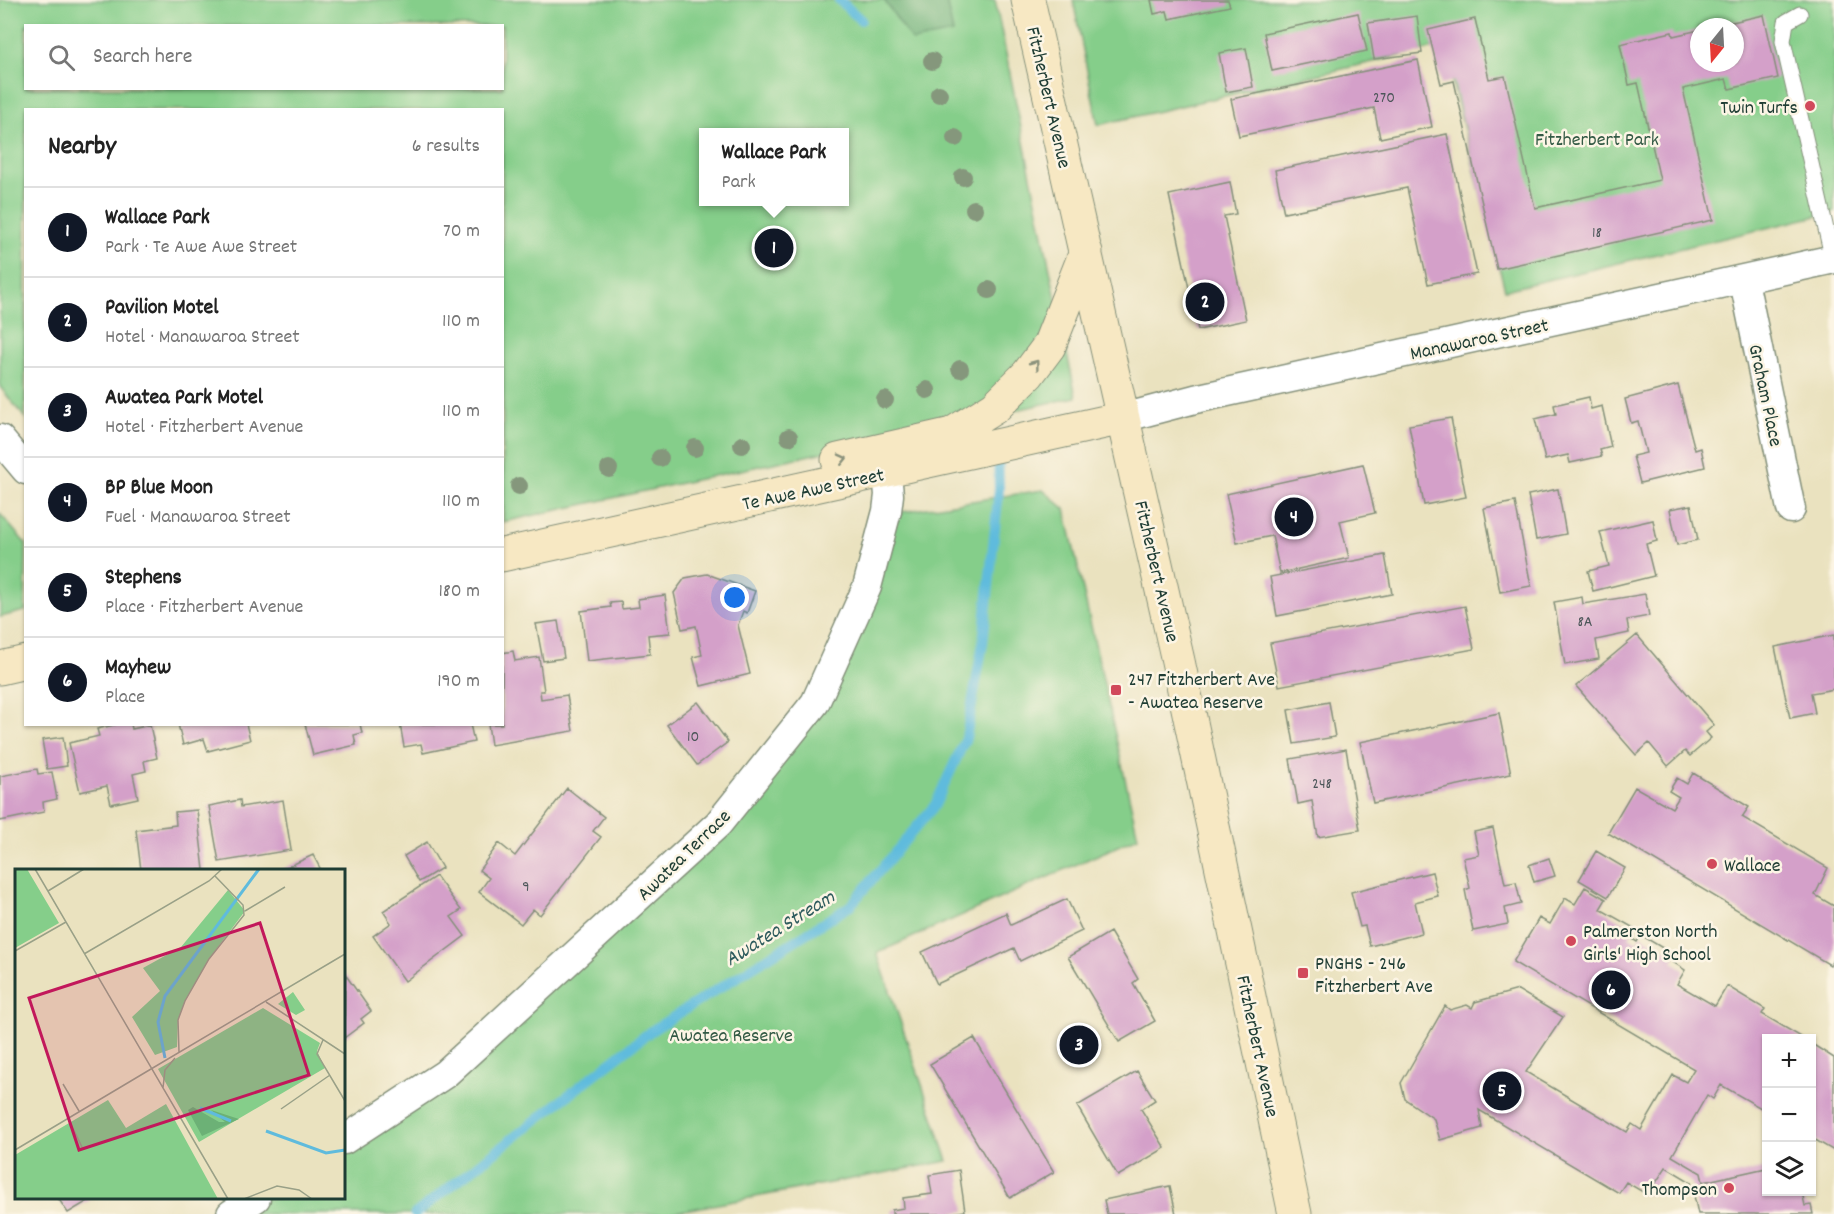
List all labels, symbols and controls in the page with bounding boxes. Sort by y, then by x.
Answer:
north arrow [1690,18,1744,72]
search box [24,24,504,90]
street label: Fitzherbert Avenue [1017,24,1077,171]
icon: search [45,41,78,74]
text: Search here [93,42,192,73]
house number: 270 [1373,87,1395,110]
place label: Twin Turfs [1720,95,1798,123]
marker: Twin Turfs [1803,99,1817,113]
park label: Fitzherbert Park [1535,127,1659,155]
popup [699,128,849,206]
text: Nearby [48,129,116,166]
text: 6 results [412,133,480,161]
text: Wallace Park [722,138,826,169]
text: Park [722,169,756,197]
text: Wallace Park [105,203,210,234]
text: 1 [65,218,70,246]
text: 70 m [443,218,480,246]
house number: 18 [1592,222,1602,245]
pin: 1 [754,226,794,270]
text: Park · Te Awe Awe Street [105,234,297,262]
pin: 2 [1186,280,1224,324]
text: Pavilion Motel [105,293,218,324]
text: 2 [63,308,72,336]
text: 110 m [442,308,480,336]
street label: Manawaroa Street [1408,313,1551,369]
text: Hotel · Manawaroa Street [105,324,300,352]
street label: Graham Place [1740,342,1789,450]
one-way arrow [1028,360,1039,371]
text: Awatea Park Motel [105,383,263,414]
text: 3 [63,398,72,426]
text: 110 m [442,398,480,426]
text: Hotel · Fitzherbert Avenue [105,414,303,442]
one-way arrow [838,454,848,467]
street label: Te Awe Awe Street [740,462,887,520]
text: BP Blue Moon [105,473,213,504]
text: 4 [63,488,72,516]
text: 110 m [442,488,480,516]
pin: 4 [1274,494,1314,540]
street label: Fitzherbert Avenue [1125,498,1185,645]
text: Fuel · Manawaroa Street [105,504,291,532]
text: Stephens [105,563,182,594]
text: 5 [63,578,72,606]
text: 180 m [438,578,480,606]
your location [720,583,749,612]
text: Place · Fitzherbert Avenue [105,594,303,622]
house number: 8A [1577,611,1593,634]
text: Mayhew [105,653,171,684]
place label: 247 Fitzherbert Ave - Awatea Reserve [1128,667,1275,718]
text: 6 [63,668,72,696]
text: 190 m [437,668,480,696]
marker: 247 Fitzherbert Ave - Awatea Reserve [1109,683,1123,697]
text: Place [105,684,145,712]
house number: 10 [687,726,699,749]
house number: 248 [1312,773,1332,796]
street label: Awatea Terrace [632,804,739,908]
place label: Wallace [1724,853,1781,881]
marker: Wallace [1705,857,1719,871]
inset map [15,869,345,1199]
house number: 9 [522,876,530,899]
water label: Awatea Stream [720,883,842,975]
place label: Palmerston North Girls' High School [1583,919,1717,970]
marker: Palmerston North Girls' High School [1564,934,1578,948]
place label: PNGHS - 246 Fitzherbert Ave [1315,951,1433,1002]
marker: PNGHS - 246 Fitzherbert Ave [1296,966,1310,980]
pin: 6 [1592,968,1630,1012]
street label: Fitzherbert Avenue [1227,973,1285,1120]
pin: 3 [1060,1022,1098,1068]
park label: Awatea Reserve [669,1023,793,1051]
map controls [1762,1034,1816,1196]
button: + [1762,1034,1816,1088]
pin: 5 [1482,1068,1522,1114]
button: − [1762,1088,1816,1142]
button: layers [1762,1142,1816,1196]
place label: Thompson [1641,1177,1717,1205]
marker: Thompson [1722,1181,1736,1195]

